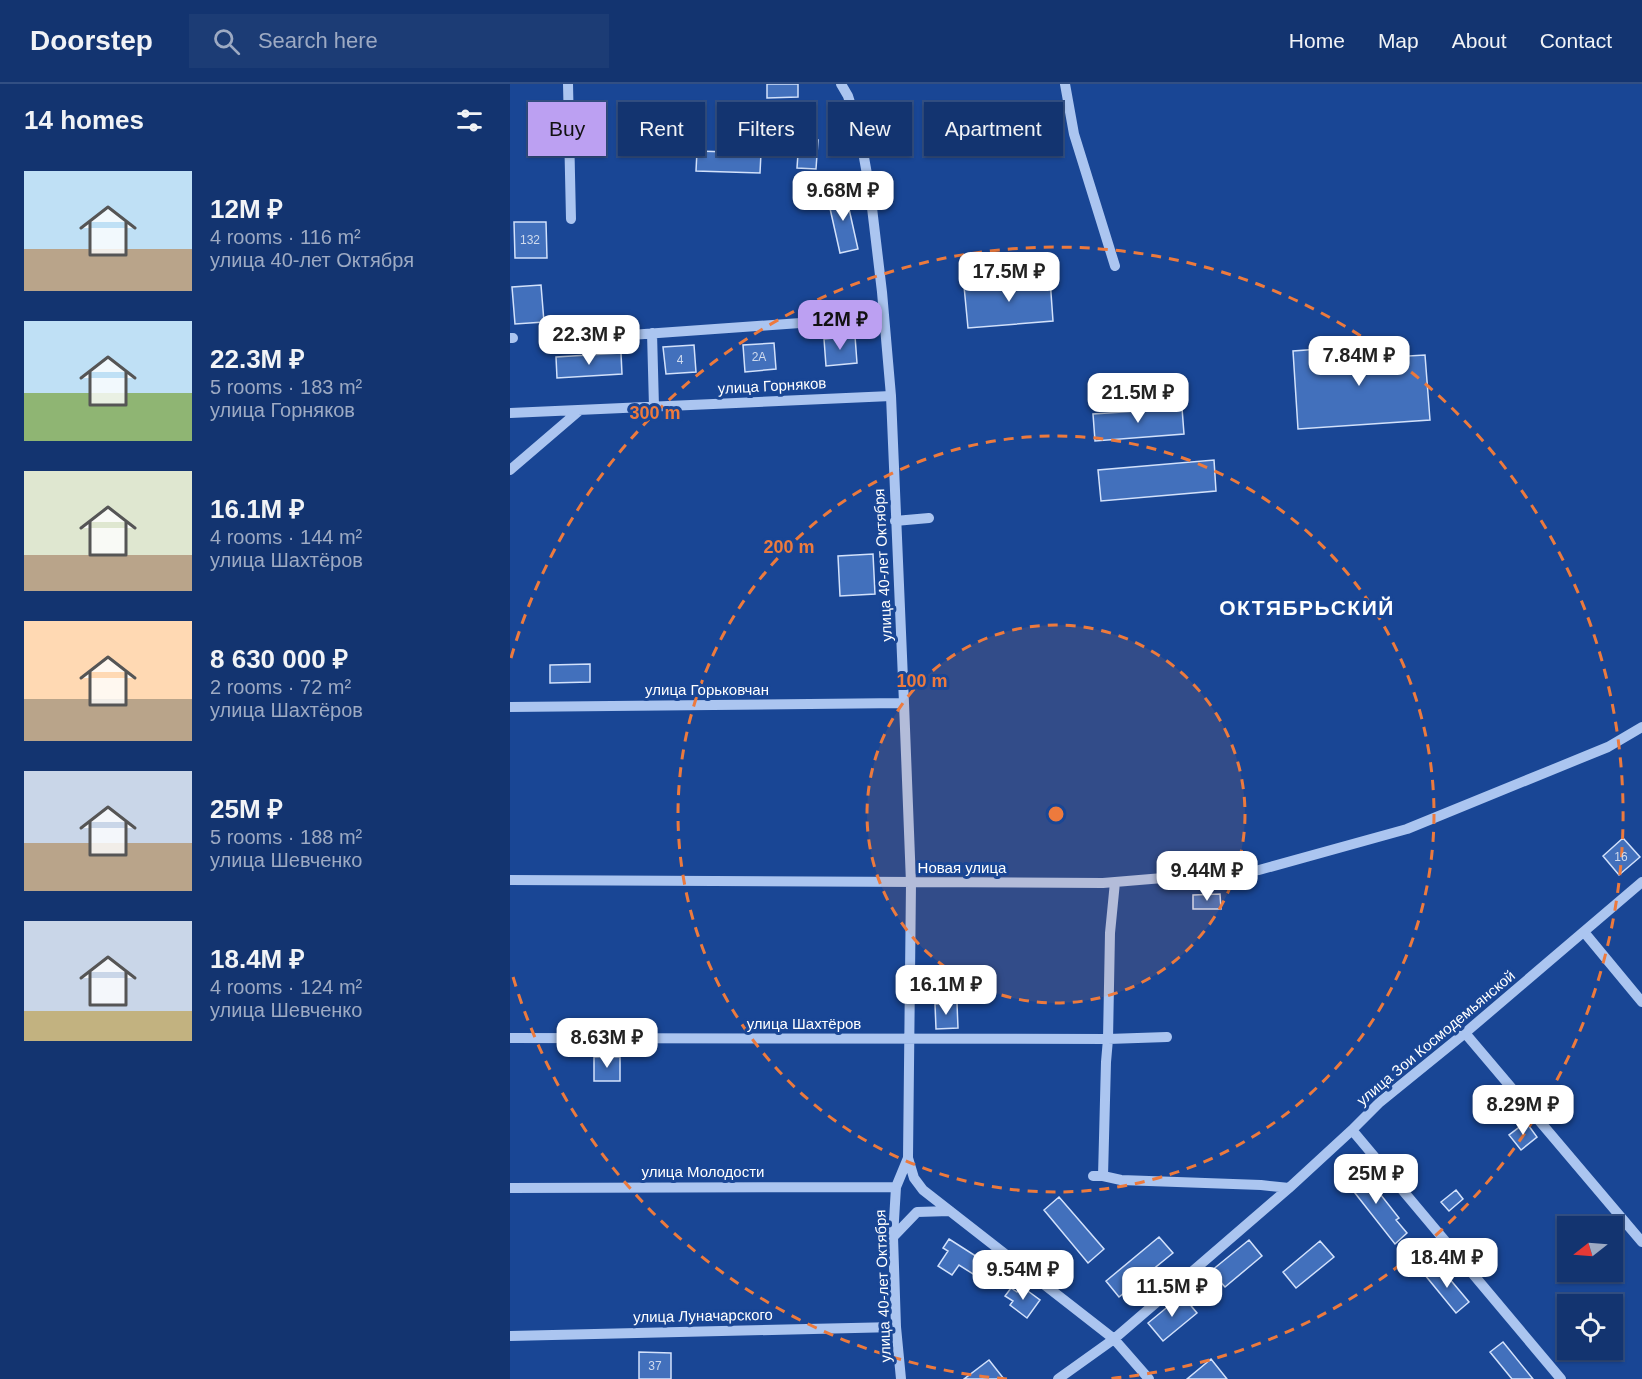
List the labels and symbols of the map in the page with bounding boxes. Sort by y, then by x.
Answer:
pin: 9.68M ₽ [788,171,898,222]
house number: 132 [520,233,540,247]
pin: 17.5M ₽ [954,252,1064,303]
pin: 12M ₽ [798,300,882,351]
pin: 22.3M ₽ [534,315,644,366]
pin: 7.84M ₽ [1304,336,1414,387]
house number: 2А [752,350,766,364]
house number: 4 [677,353,684,367]
pin: 21.5M ₽ [1083,373,1193,424]
street label: улица Горняков [717,374,827,397]
text: 300 m [629,403,681,423]
street label: улица 40-лет Октября [870,488,895,642]
text: 200 m [763,537,815,557]
district label: ОКТЯБРЬСКИЙ [1219,596,1395,619]
text: 100 m [896,671,948,691]
street label: улица Горьковчан [645,681,769,698]
centre of rings [1046,804,1066,824]
house number: 16 [1614,850,1628,864]
pin: 9.44M ₽ [1152,851,1262,902]
street label: Новая улица [918,859,1007,876]
pin: 16.1M ₽ [891,965,1001,1016]
street label: улица Зои Космодемьянской [1353,967,1518,1109]
street label: улица Шахтёров [747,1015,861,1032]
pin: 8.63M ₽ [552,1018,662,1069]
pin: 8.29M ₽ [1468,1085,1578,1136]
pin: 25M ₽ [1334,1154,1418,1205]
street label: улица Молодости [642,1163,764,1180]
street label: улица 40-лет Октября [871,1209,894,1363]
north arrow [1557,1216,1623,1282]
pin: 18.4M ₽ [1392,1238,1502,1289]
pin: 9.54M ₽ [968,1250,1078,1301]
pin: 11.5M ₽ [1117,1267,1227,1318]
street label: улица Луначарского [633,1306,773,1325]
house number: 37 [648,1359,662,1373]

